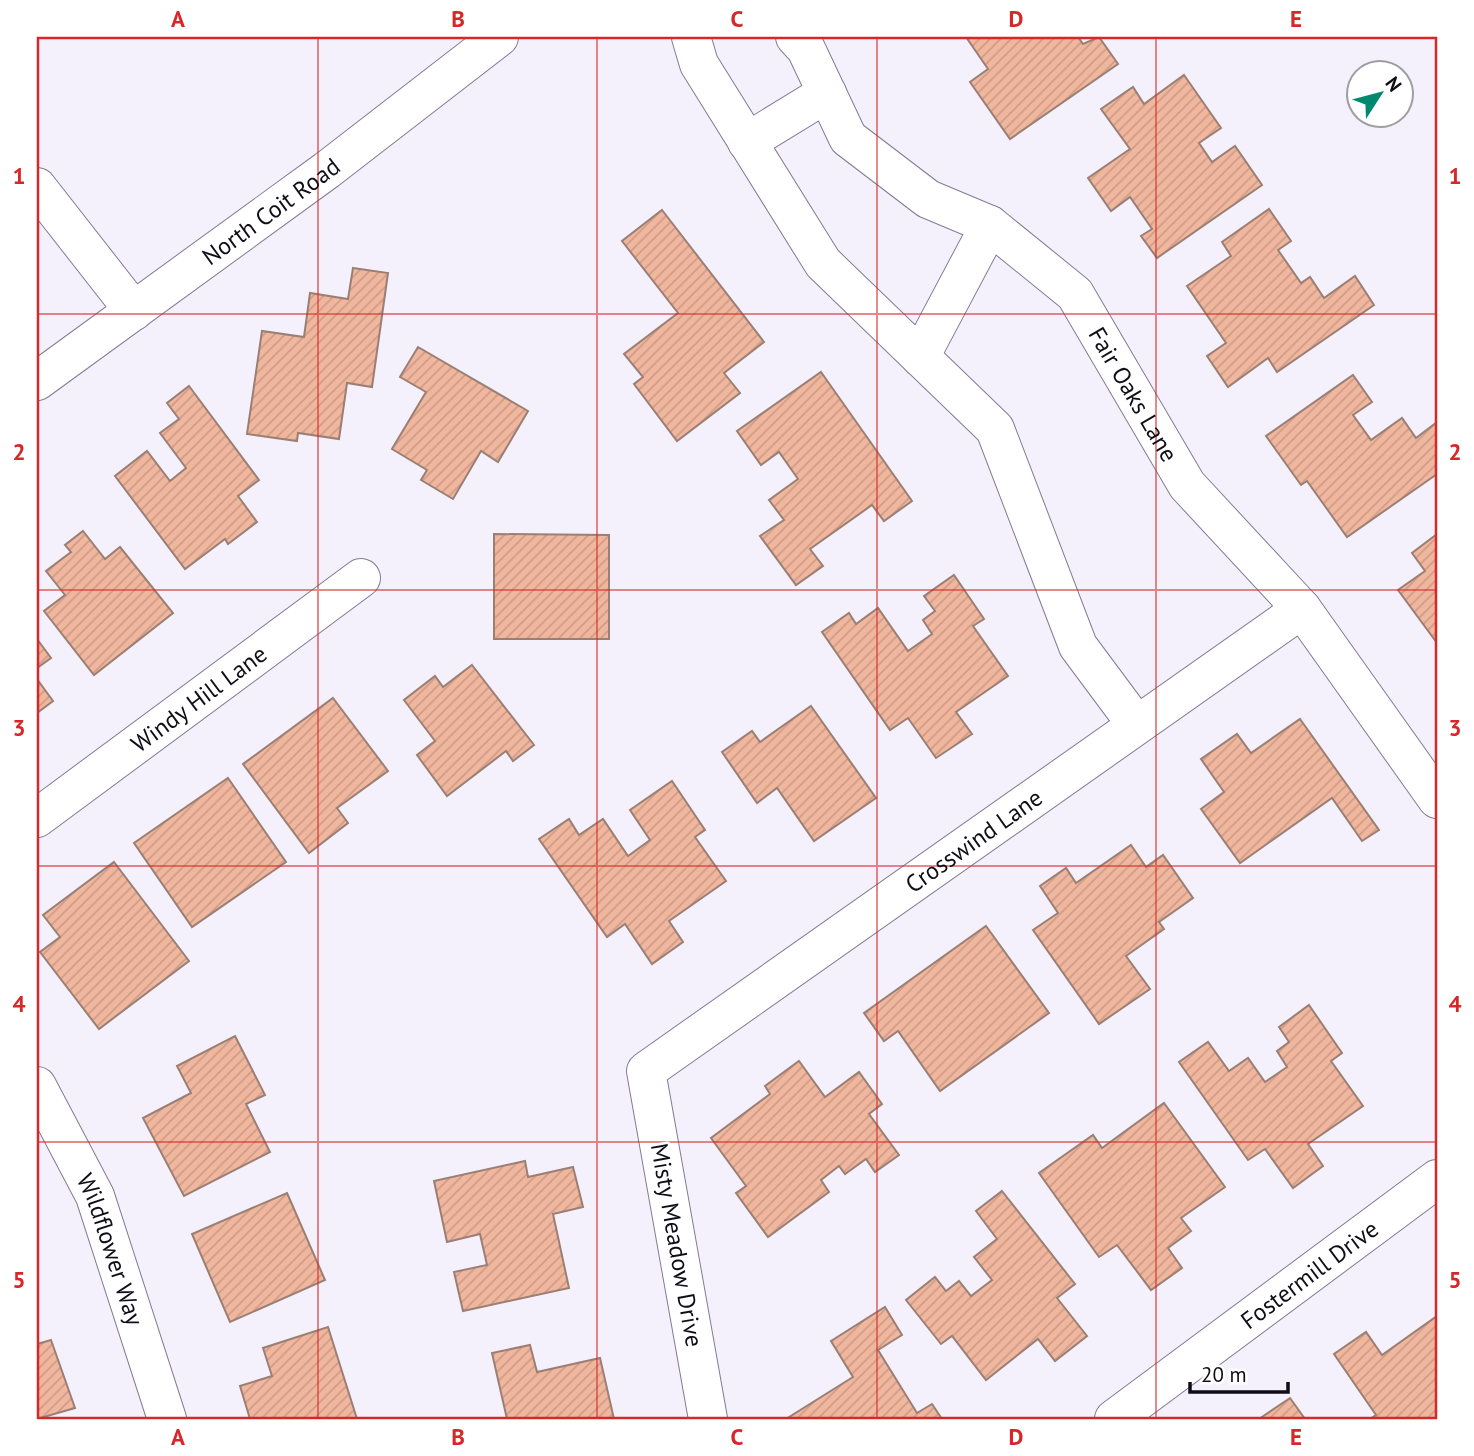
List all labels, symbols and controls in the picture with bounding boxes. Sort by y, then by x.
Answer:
text: A [171,4,185,33]
text: B [451,4,465,33]
text: C [731,4,744,33]
text: D [1009,4,1023,33]
text: E [1290,4,1302,33]
north arrow [1344,60,1414,130]
text: N [1380,72,1407,96]
street label: North Coit Road [196,150,346,272]
text: 1 [12,161,26,190]
text: 1 [1448,161,1462,190]
street label: Fair Oaks Lane [1082,321,1185,467]
text: 2 [12,437,26,466]
text: 2 [1448,437,1462,466]
street label: Windy Hill Lane [124,638,273,759]
text: 3 [12,713,26,742]
text: 3 [1448,713,1462,742]
street label: Crosswind Lane [899,782,1048,899]
text: 4 [12,989,26,1018]
text: 4 [1448,989,1462,1018]
street label: Misty Meadow Drive [644,1141,710,1349]
street label: Wildflower Way [70,1168,151,1329]
street label: Fostermill Drive [1234,1213,1384,1335]
text: 5 [12,1265,26,1294]
text: 5 [1448,1265,1462,1294]
scale bar [1190,1351,1288,1395]
text: 20 m [1201,1361,1247,1388]
text: A [171,1422,185,1451]
text: B [451,1422,465,1451]
text: C [731,1422,744,1451]
text: D [1009,1422,1023,1451]
text: E [1290,1422,1302,1451]

